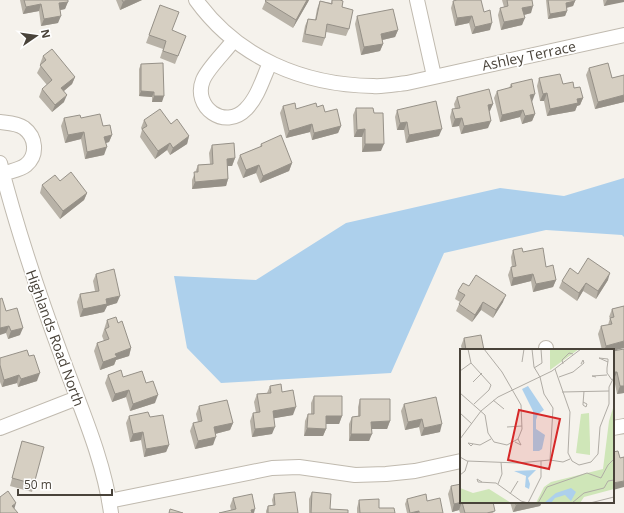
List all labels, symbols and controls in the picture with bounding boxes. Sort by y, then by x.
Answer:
north arrow [16,16,56,56]
text: N [38,28,55,40]
street label: Ashley Terrace [480,36,578,75]
street label: Highlands Road North [22,267,89,409]
inset map [460,349,614,503]
scale bar [18,471,112,497]
text: 50 m [24,476,52,493]

